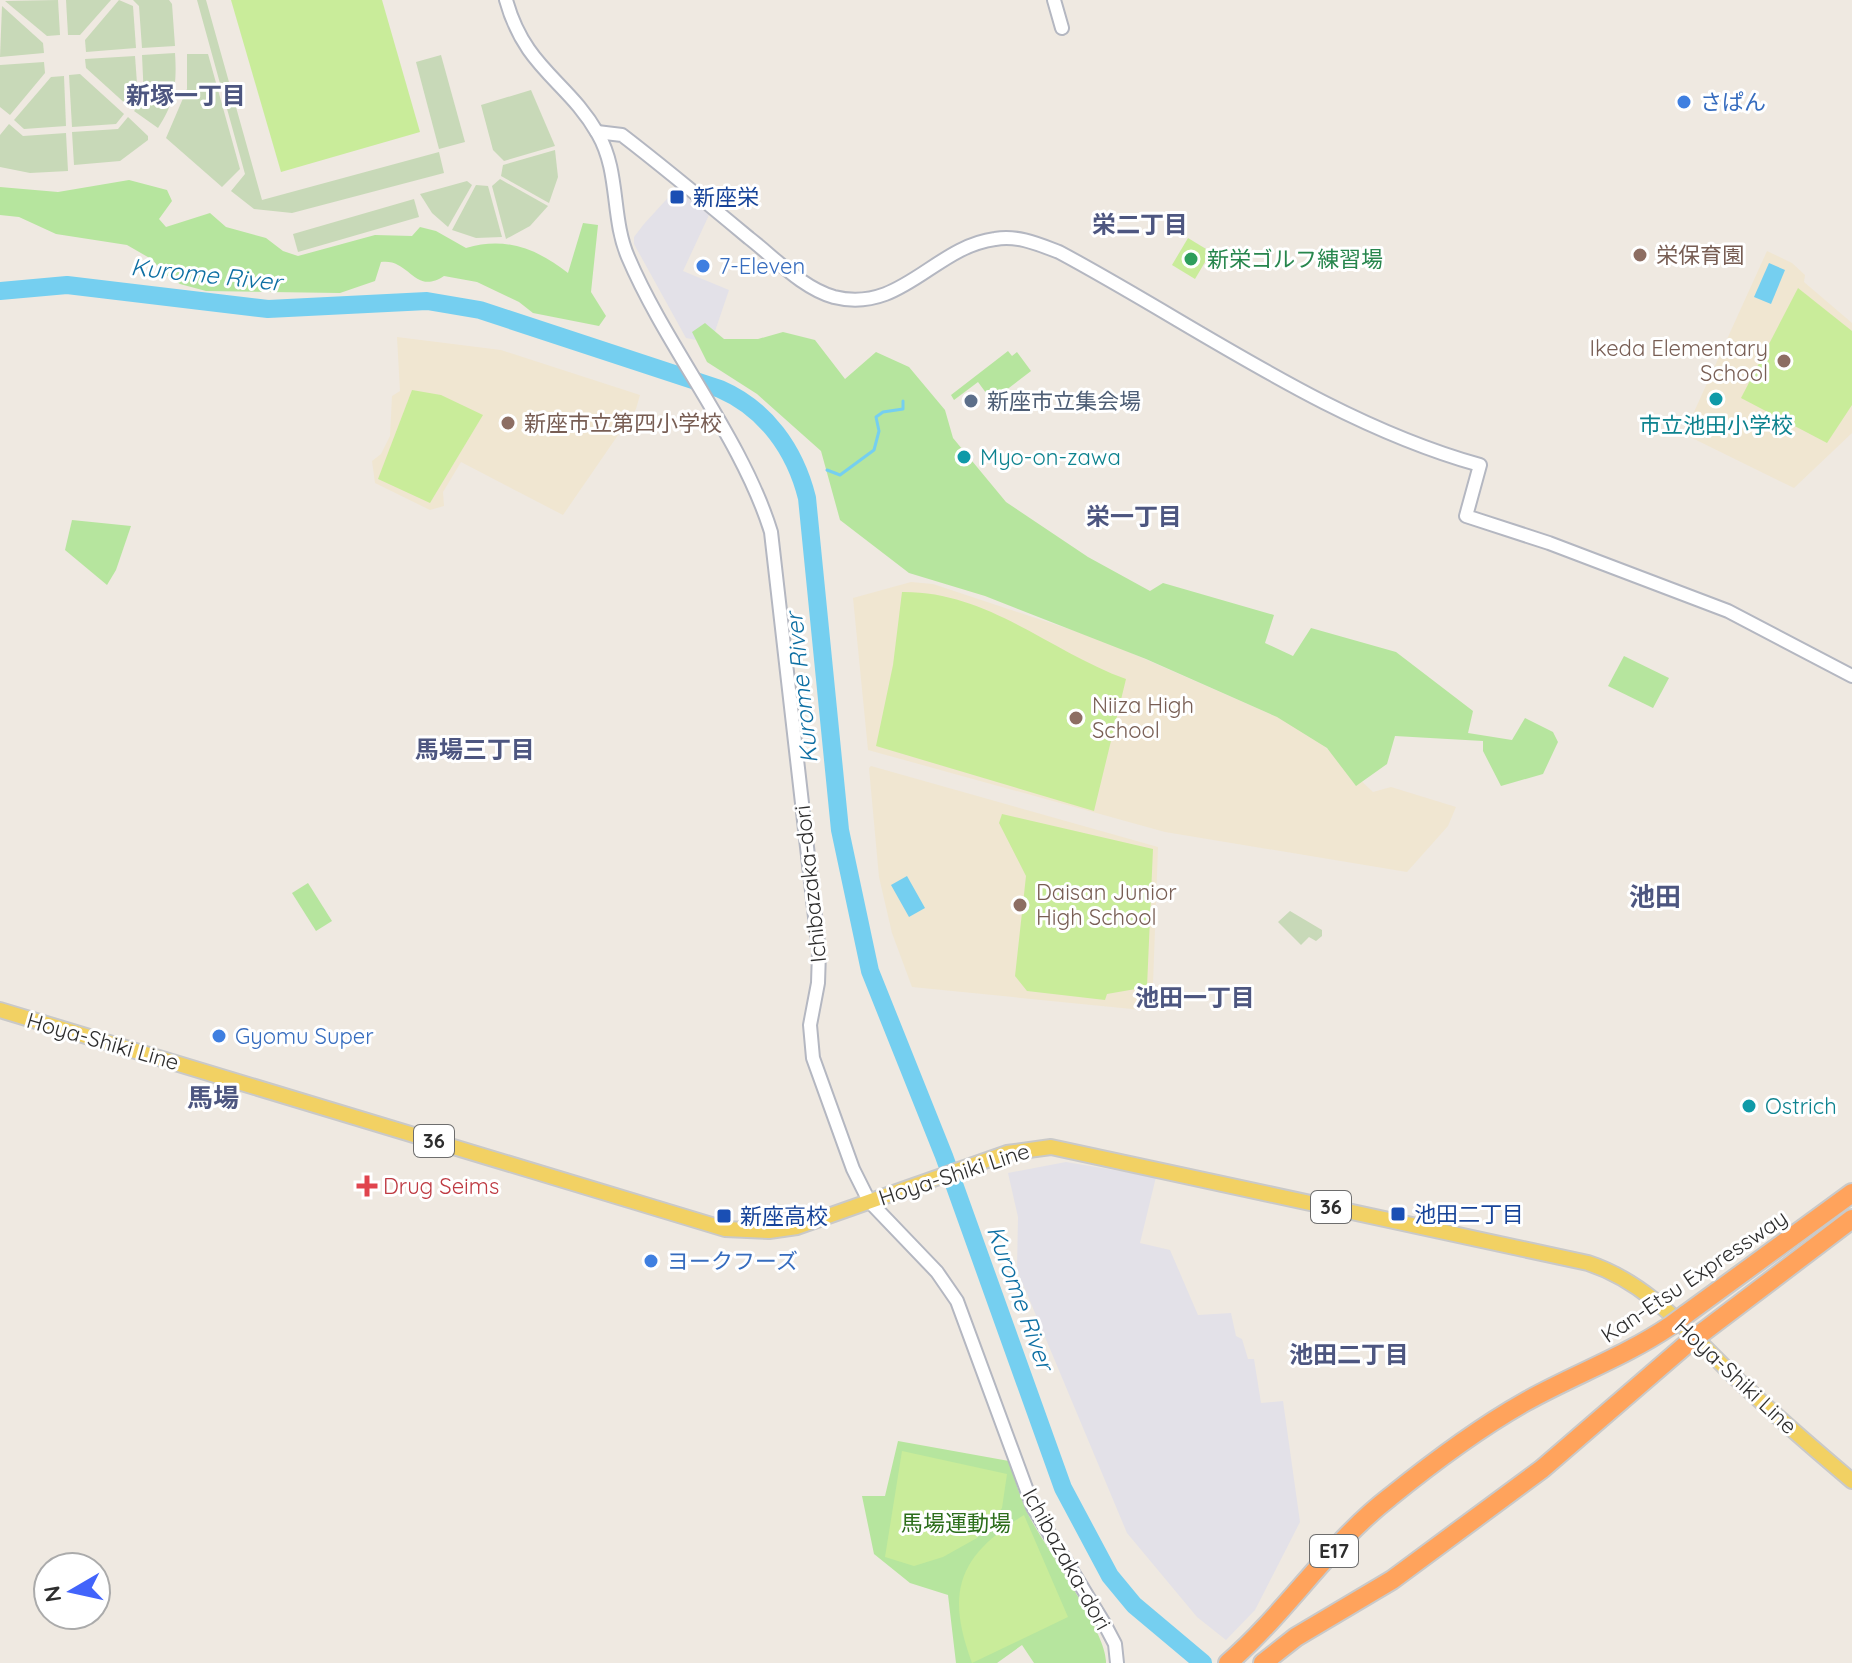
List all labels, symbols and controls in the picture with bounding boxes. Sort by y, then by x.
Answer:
district label: 新塚一丁目 [126,80,246,110]
place label: さぱん [1700,88,1766,116]
marker: さぱん [1675,93,1693,111]
place label: 新座栄 [693,183,759,211]
marker: 新座栄 [668,188,686,206]
district label: 栄二丁目 [1092,209,1188,239]
place label: 栄保育園 [1656,241,1744,269]
place label: 新栄ゴルフ練習場 [1207,245,1383,273]
marker: 栄保育園 [1631,246,1649,264]
marker: 新栄ゴルフ練習場 [1182,250,1200,268]
water label: Kurome River [129,251,286,297]
place label: 7-Eleven [719,252,805,280]
marker: 7-Eleven [694,257,712,275]
place label: Ikeda Elementary School [1589,334,1768,387]
marker: Ikeda Elementary School [1775,352,1793,370]
place label: 新座市立集会場 [987,387,1141,415]
marker: 市立池田小学校 [1707,390,1725,408]
marker: 新座市立集会場 [962,392,980,410]
place label: 新座市立第四小学校 [524,409,722,437]
place label: 市立池田小学校 [1639,411,1793,439]
marker: 新座市立第四小学校 [499,414,517,432]
place label: Myo-on-zawa [980,443,1121,471]
marker: Myo-on-zawa [955,448,973,466]
district label: 栄一丁目 [1086,501,1182,531]
water label: Kurome River [778,609,824,765]
place label: Niiza High School [1092,691,1194,744]
marker: Niiza High School [1067,709,1085,727]
district label: 馬場三丁目 [415,734,535,764]
street label: Ichibazaka-dori [788,804,832,964]
place label: Daisan Junior High School [1036,878,1177,931]
district label: 池田 [1629,880,1681,913]
marker: Daisan Junior High School [1011,896,1029,914]
district label: 池田一丁目 [1135,982,1255,1012]
street label: Hoya-Shiki Line [24,1006,182,1076]
place label: Gyomu Super [235,1022,374,1050]
marker: Gyomu Super [210,1027,228,1045]
district label: 馬場 [187,1081,239,1114]
place label: Ostrich [1765,1092,1837,1120]
marker: Ostrich [1740,1097,1758,1115]
road number: 36 [414,1125,454,1157]
street label: Hoya-Shiki Line [875,1136,1033,1212]
place label: Drug Seims [383,1172,499,1200]
marker: Drug Seims [358,1177,376,1195]
road number: 36 [1311,1191,1351,1223]
place label: 池田二丁目 [1414,1200,1524,1228]
place label: 新座高校 [740,1202,828,1230]
street label: Kan-Etsu Expressway [1596,1203,1792,1349]
marker: 池田二丁目 [1389,1205,1407,1223]
marker: 新座高校 [715,1207,733,1225]
water label: Kurome River [981,1221,1062,1376]
place label: ヨークフーズ [667,1247,798,1275]
marker: ヨークフーズ [642,1252,660,1270]
street label: Hoya-Shiki Line [1669,1312,1803,1440]
district label: 池田二丁目 [1289,1339,1409,1369]
street label: Ichibazaka-dori [1016,1483,1118,1635]
park label: 馬場運動場 [901,1509,1011,1537]
road number: E17 [1310,1535,1358,1567]
north arrow [32,1551,112,1631]
text: N [37,1584,67,1604]

